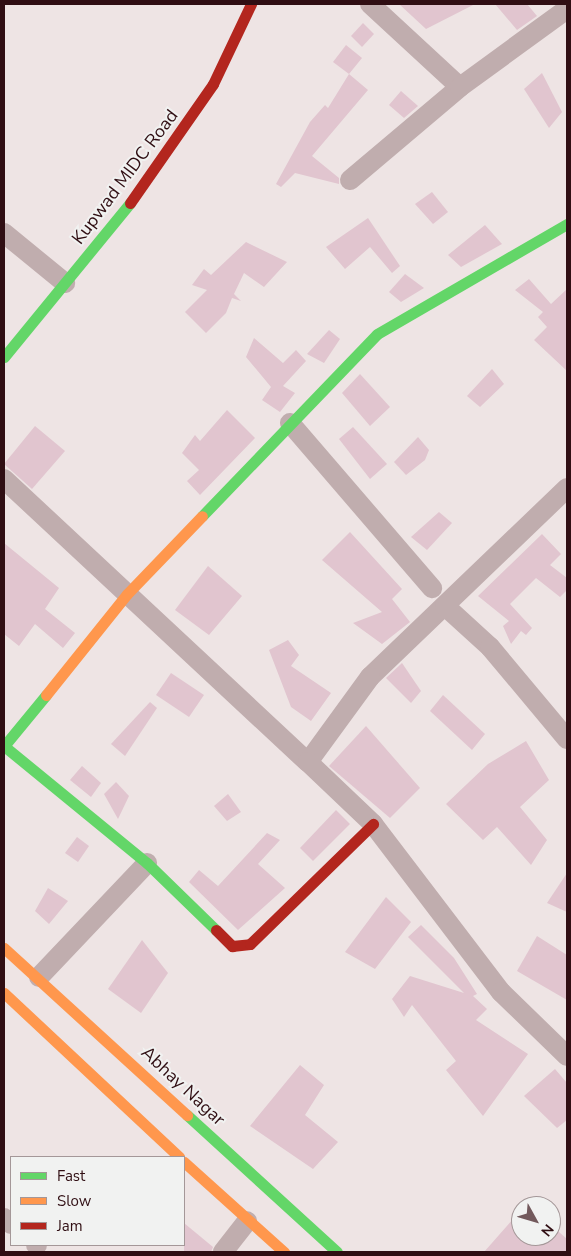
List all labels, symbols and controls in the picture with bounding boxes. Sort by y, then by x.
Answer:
street label: Kupwad MIDC Road [67,105,183,249]
street label: Abhay Nagar [137,1042,229,1130]
legend [10,1156,185,1246]
text: Fast [57,1166,85,1186]
text: Slow [57,1191,91,1211]
north arrow [511,1196,561,1246]
text: Jam [57,1216,83,1236]
text: N [537,1220,558,1240]

